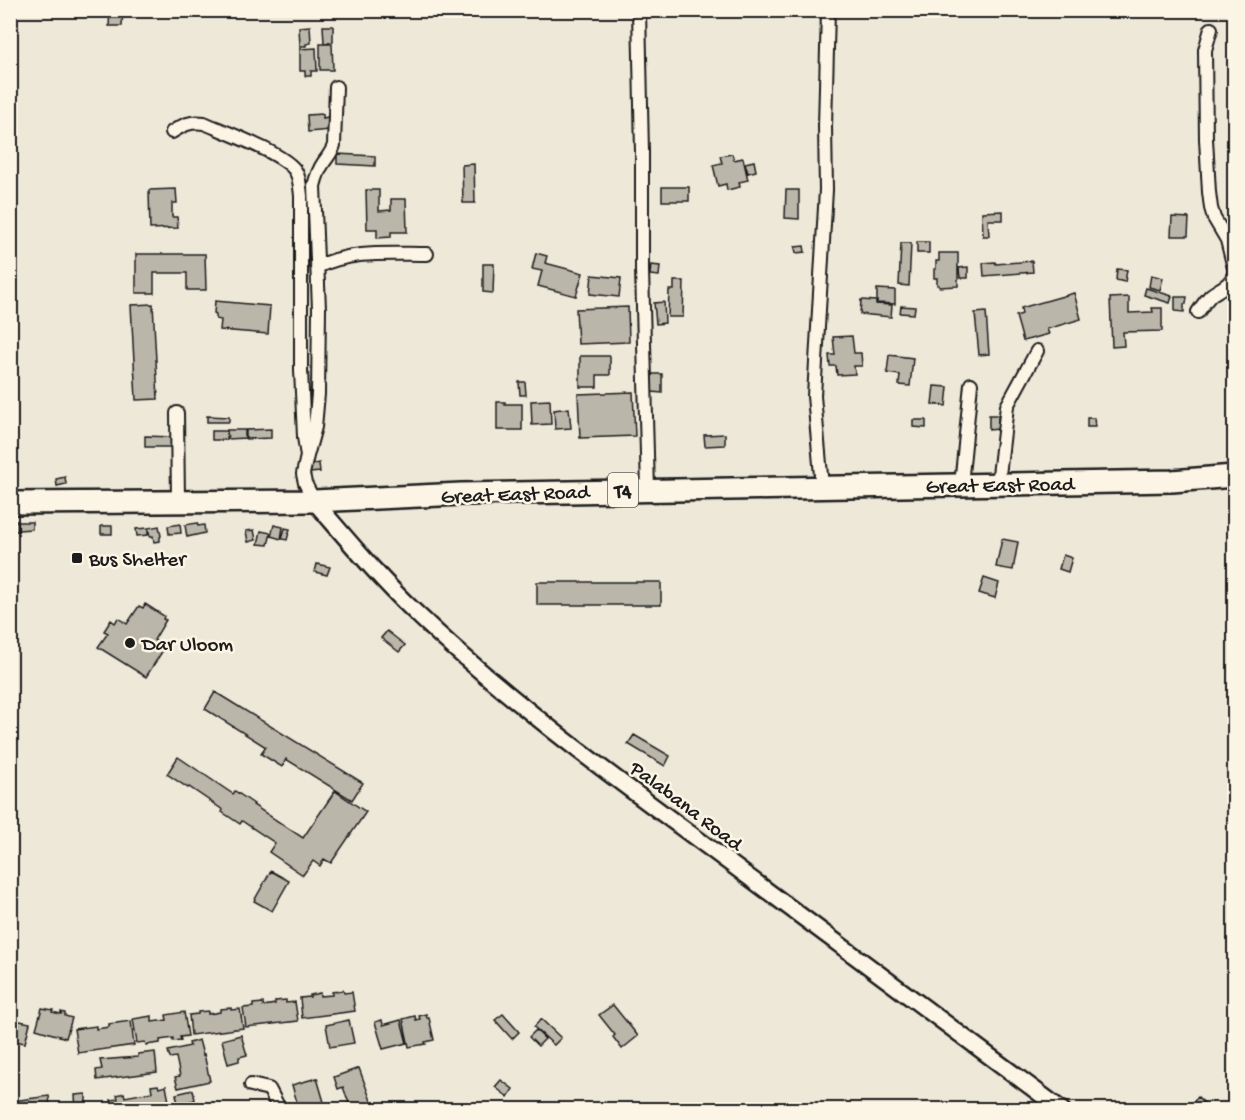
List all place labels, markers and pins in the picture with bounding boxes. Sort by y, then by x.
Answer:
place label: Bus Shelter [88,549,187,574]
marker: Bus Shelter [70,551,84,565]
place label: Dar Uloom [140,634,233,659]
marker: Dar Uloom [123,636,137,650]

